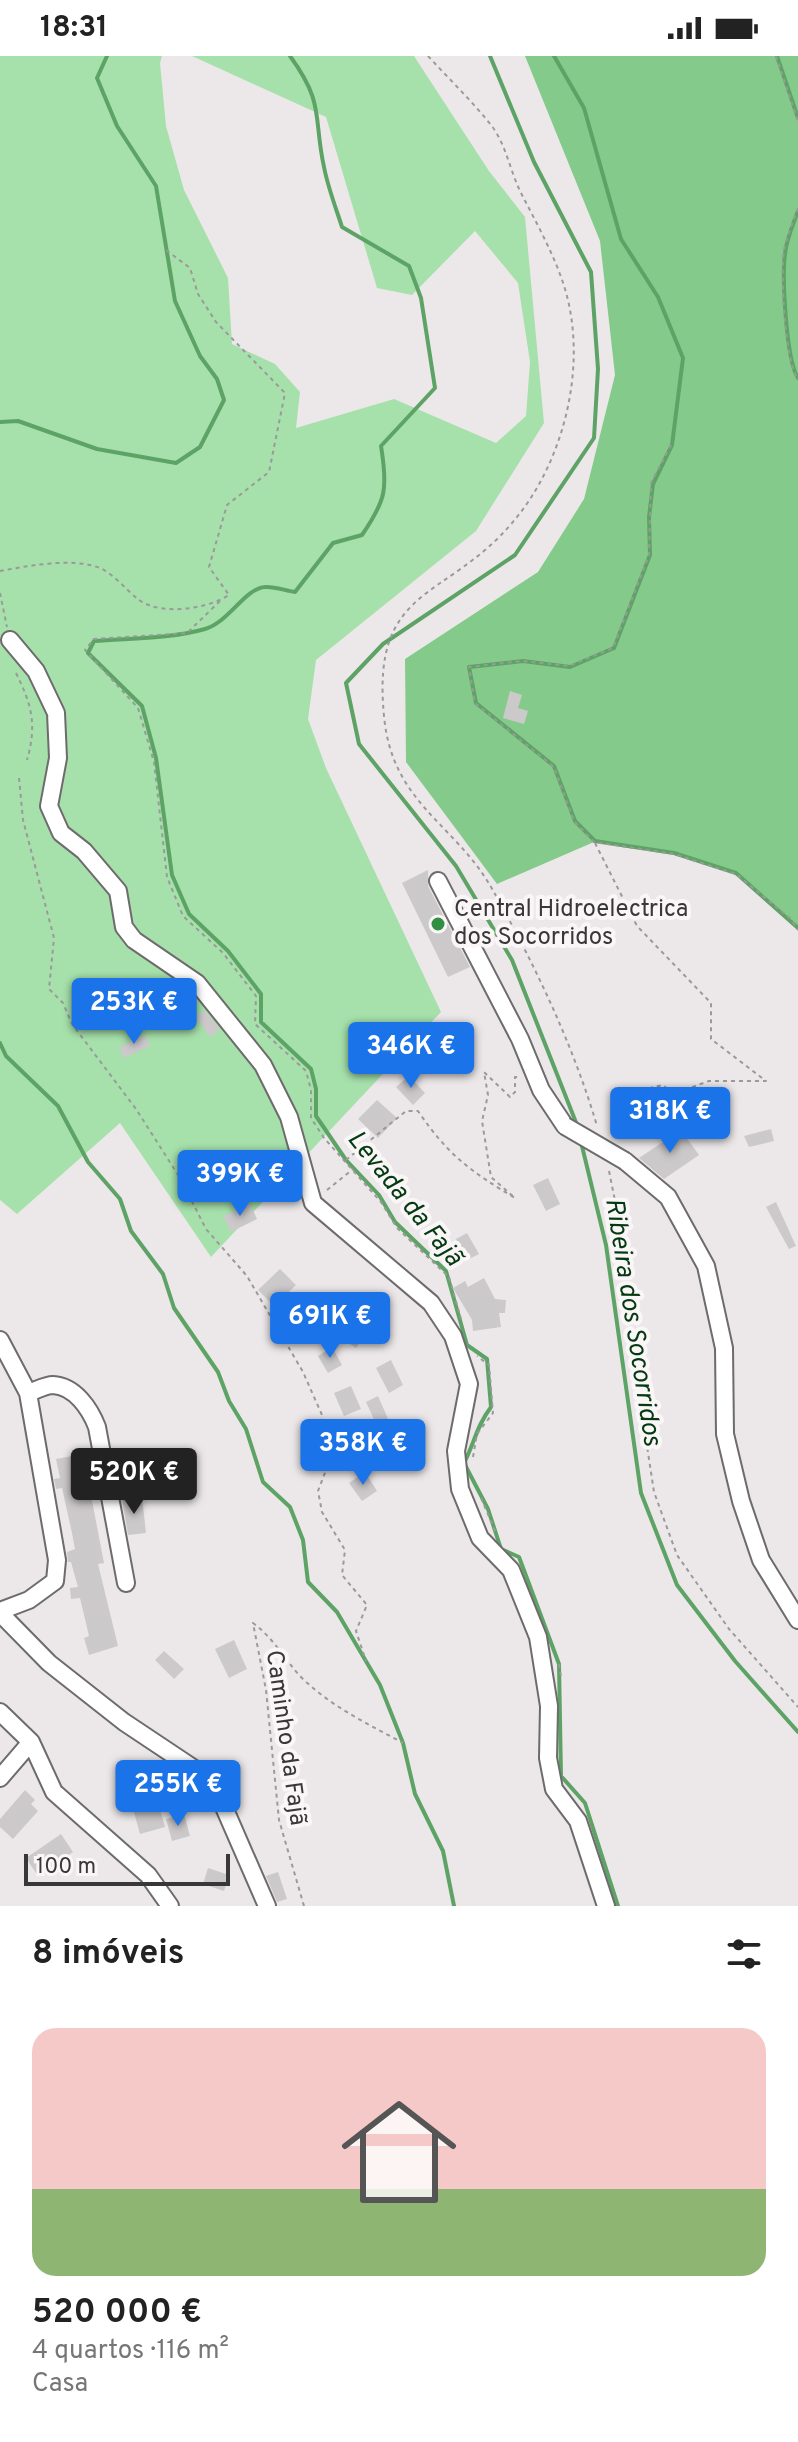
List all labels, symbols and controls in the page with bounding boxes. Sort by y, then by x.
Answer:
text: 18:31 [40,10,108,47]
place label: Central Hidroelectrica dos Socorridos [454,895,688,953]
marker: Central Hidroelectrica dos Socorridos [429,915,447,933]
pin: 253K € [69,978,199,1046]
text: 253K € [90,987,178,1020]
pin: 346K € [346,1022,476,1090]
text: 346K € [366,1031,456,1064]
pin: 318K € [605,1087,735,1155]
text: 318K € [628,1096,712,1129]
water label: Levada da Fajã [339,1124,470,1275]
pin: 399K € [175,1150,305,1218]
text: 399K € [196,1159,284,1192]
water label: Ribeira dos Socorridos [596,1196,668,1450]
pin: 691K € [265,1292,395,1360]
text: 691K € [288,1301,372,1334]
pin: 358K € [298,1419,428,1487]
text: 358K € [318,1428,408,1461]
pin: 520K € [69,1448,199,1516]
text: 520K € [89,1457,179,1490]
street label: Caminho da Fajã [258,1648,312,1828]
pin: 255K € [113,1760,243,1828]
text: 255K € [133,1769,223,1802]
scale bar [24,1850,230,1886]
text: 100 m [36,1854,96,1881]
icon: filters [722,1932,766,1976]
text: 8 imóveis [32,1933,185,1976]
icon: home [327,2080,471,2224]
text: 520 000 € [32,2292,202,2335]
text: 4 quartos · 116 m² [32,2335,229,2368]
text: Casa [32,2368,88,2401]

